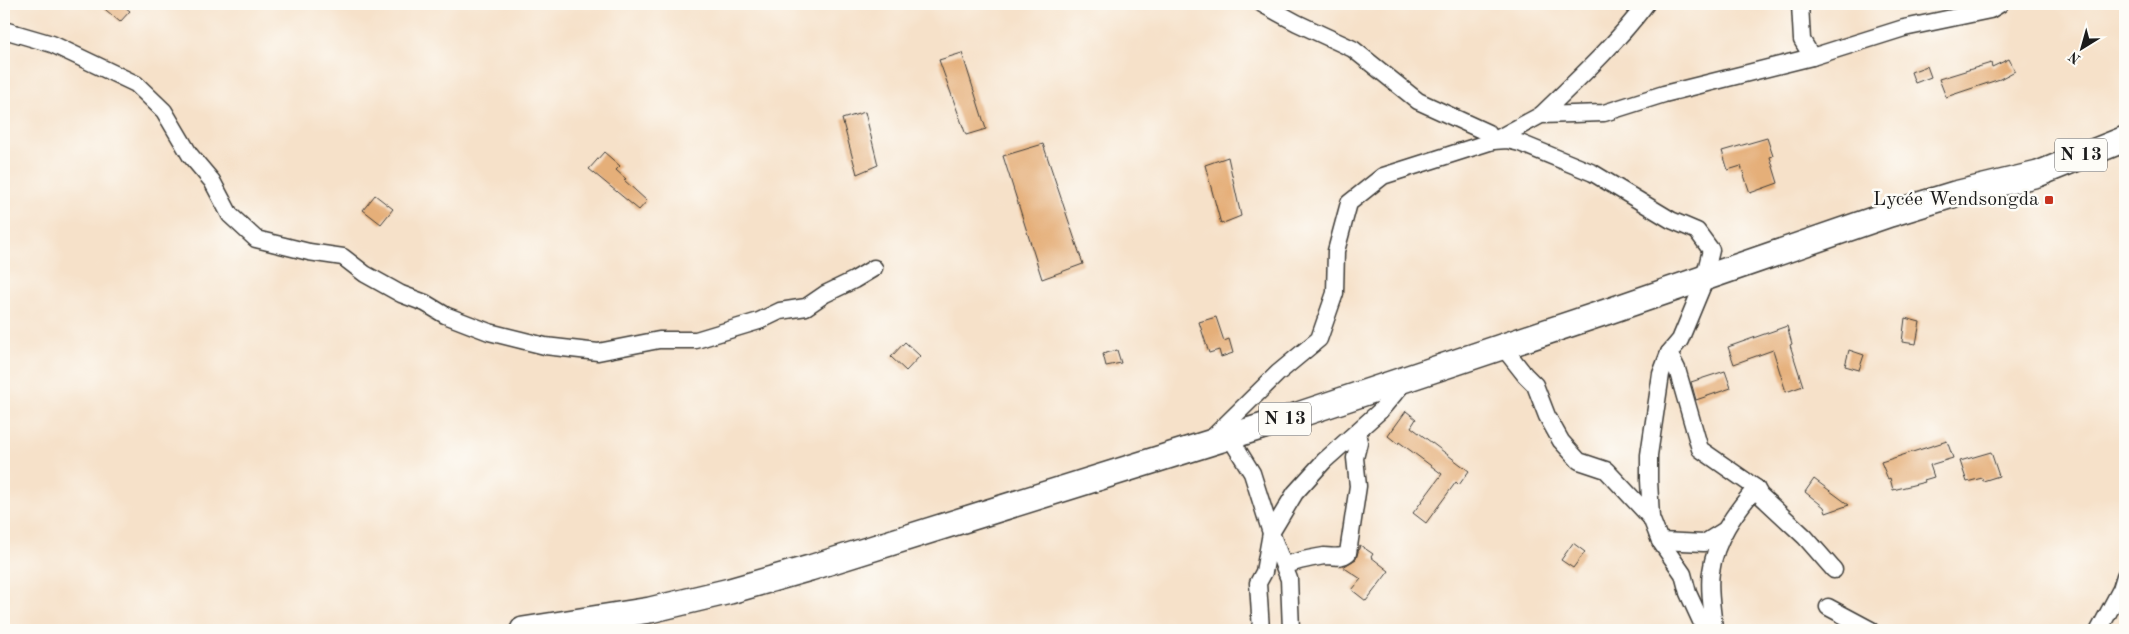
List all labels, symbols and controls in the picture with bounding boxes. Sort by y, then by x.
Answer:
north arrow [2056,22,2106,72]
text: N [2066,49,2083,66]
road number: N 13 [2055,138,2107,172]
place label: Lycée Wendsongda [1873,190,2039,210]
marker: Lycée Wendsongda [2043,194,2055,206]
road number: N 13 [1259,402,1311,436]

